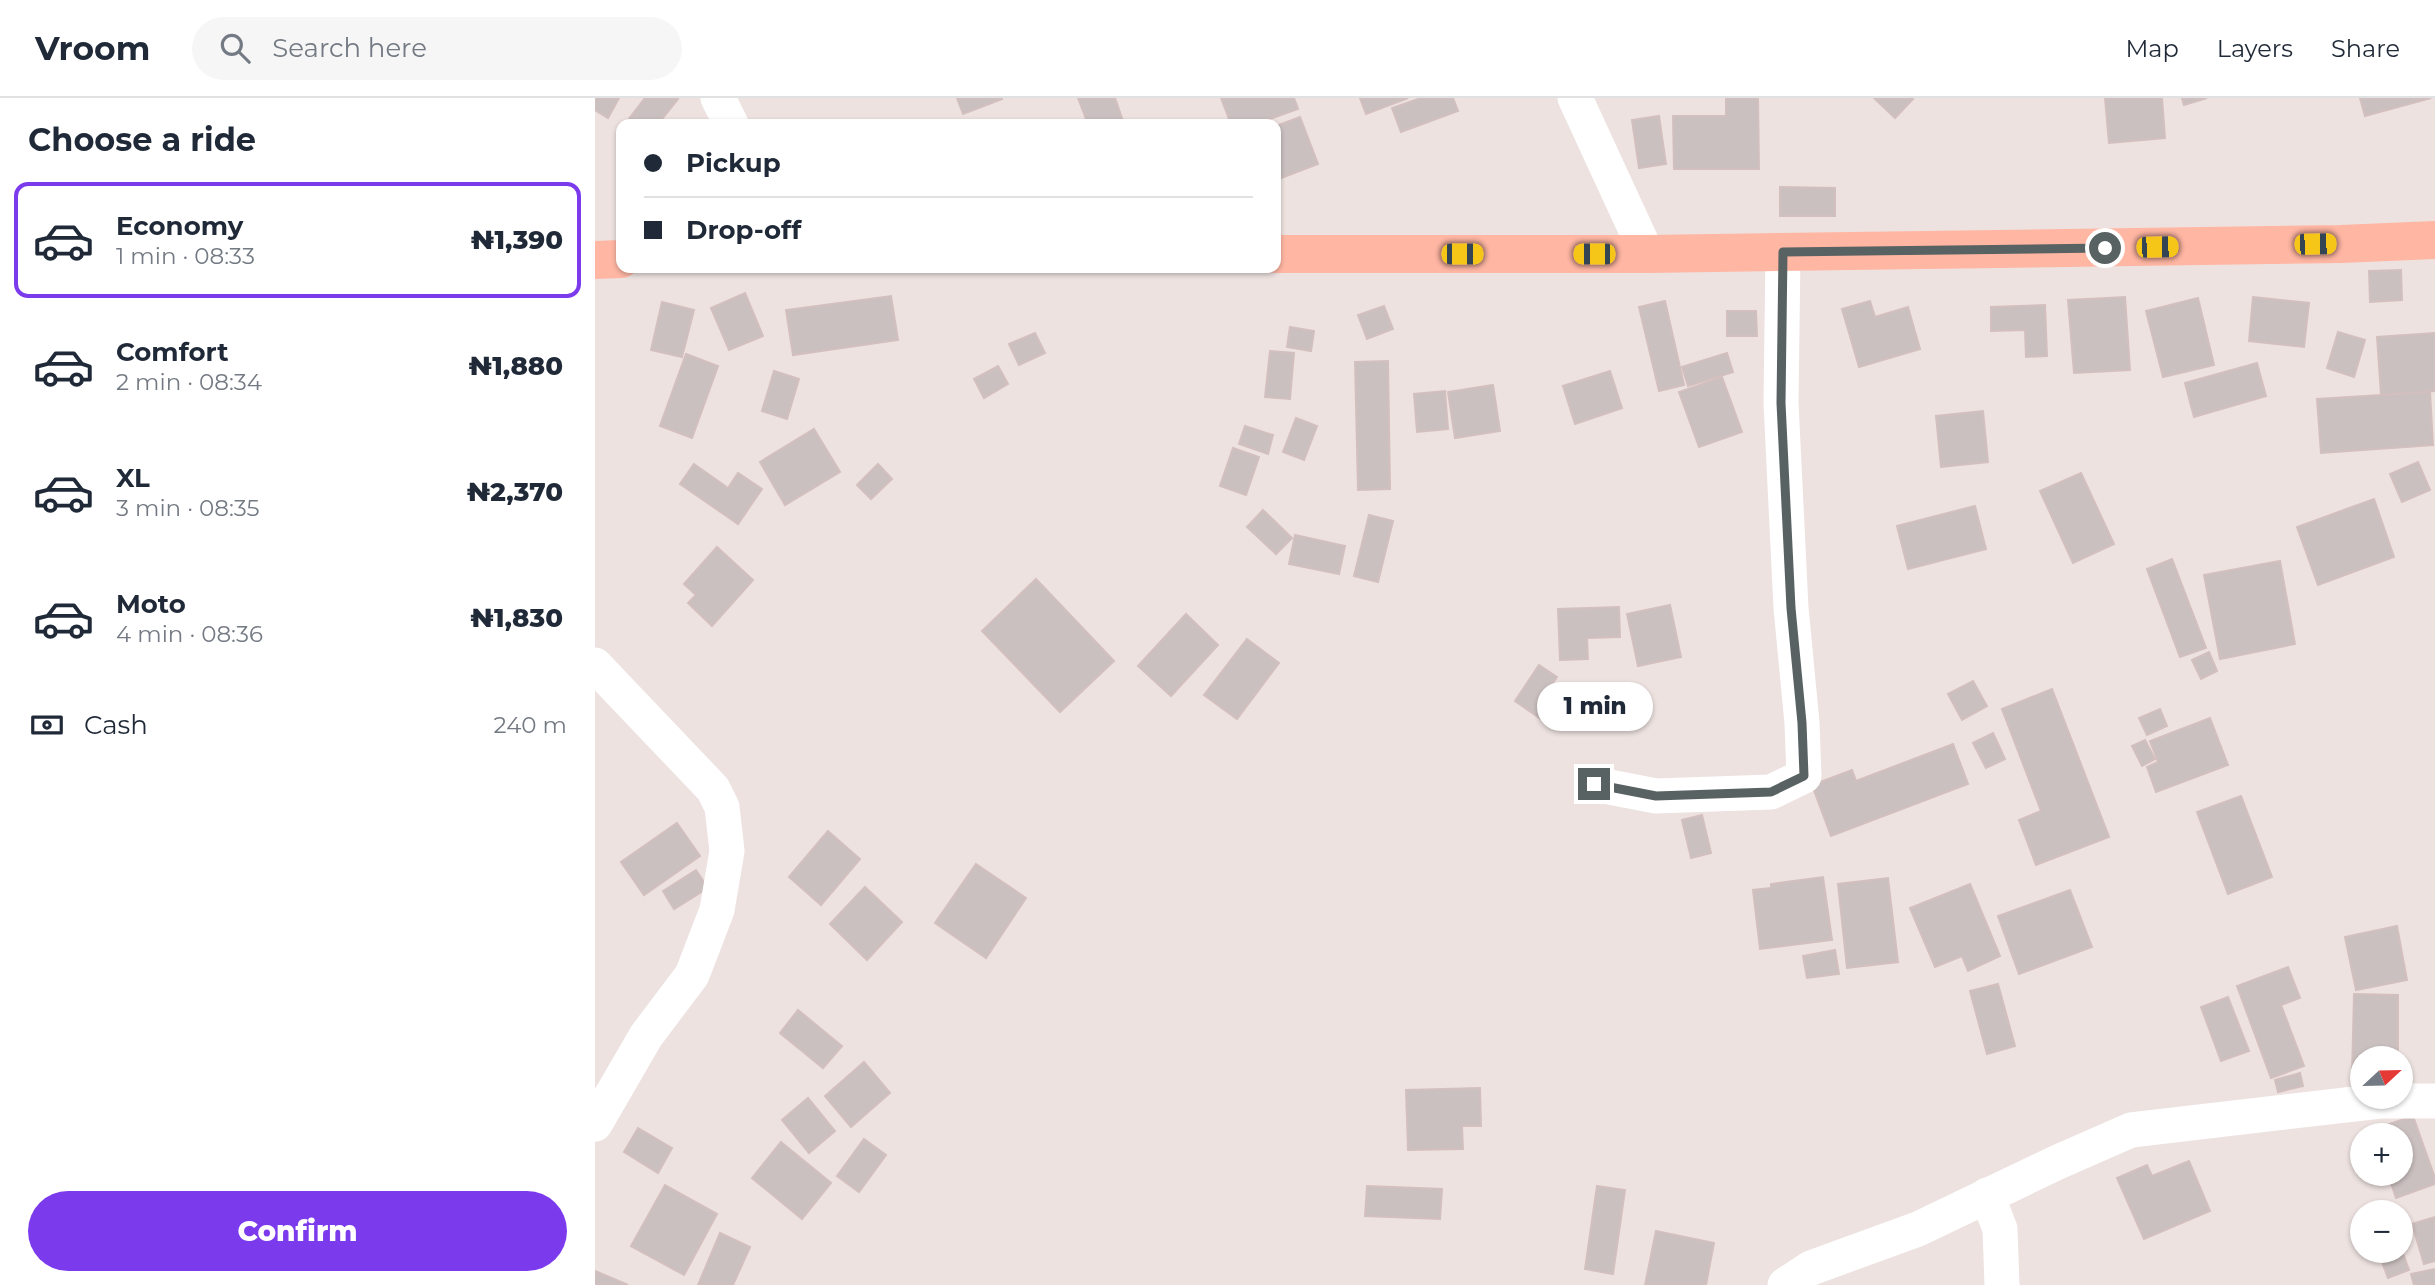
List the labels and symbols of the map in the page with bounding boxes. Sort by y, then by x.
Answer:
route start [2089,232,2121,264]
car [2294,233,2337,255]
car [2136,236,2179,258]
car [1442,244,1484,265]
car [1574,244,1616,265]
callout: 1 min [1536,682,1652,732]
route end [1578,768,1610,800]
north arrow [2350,1046,2413,1110]

